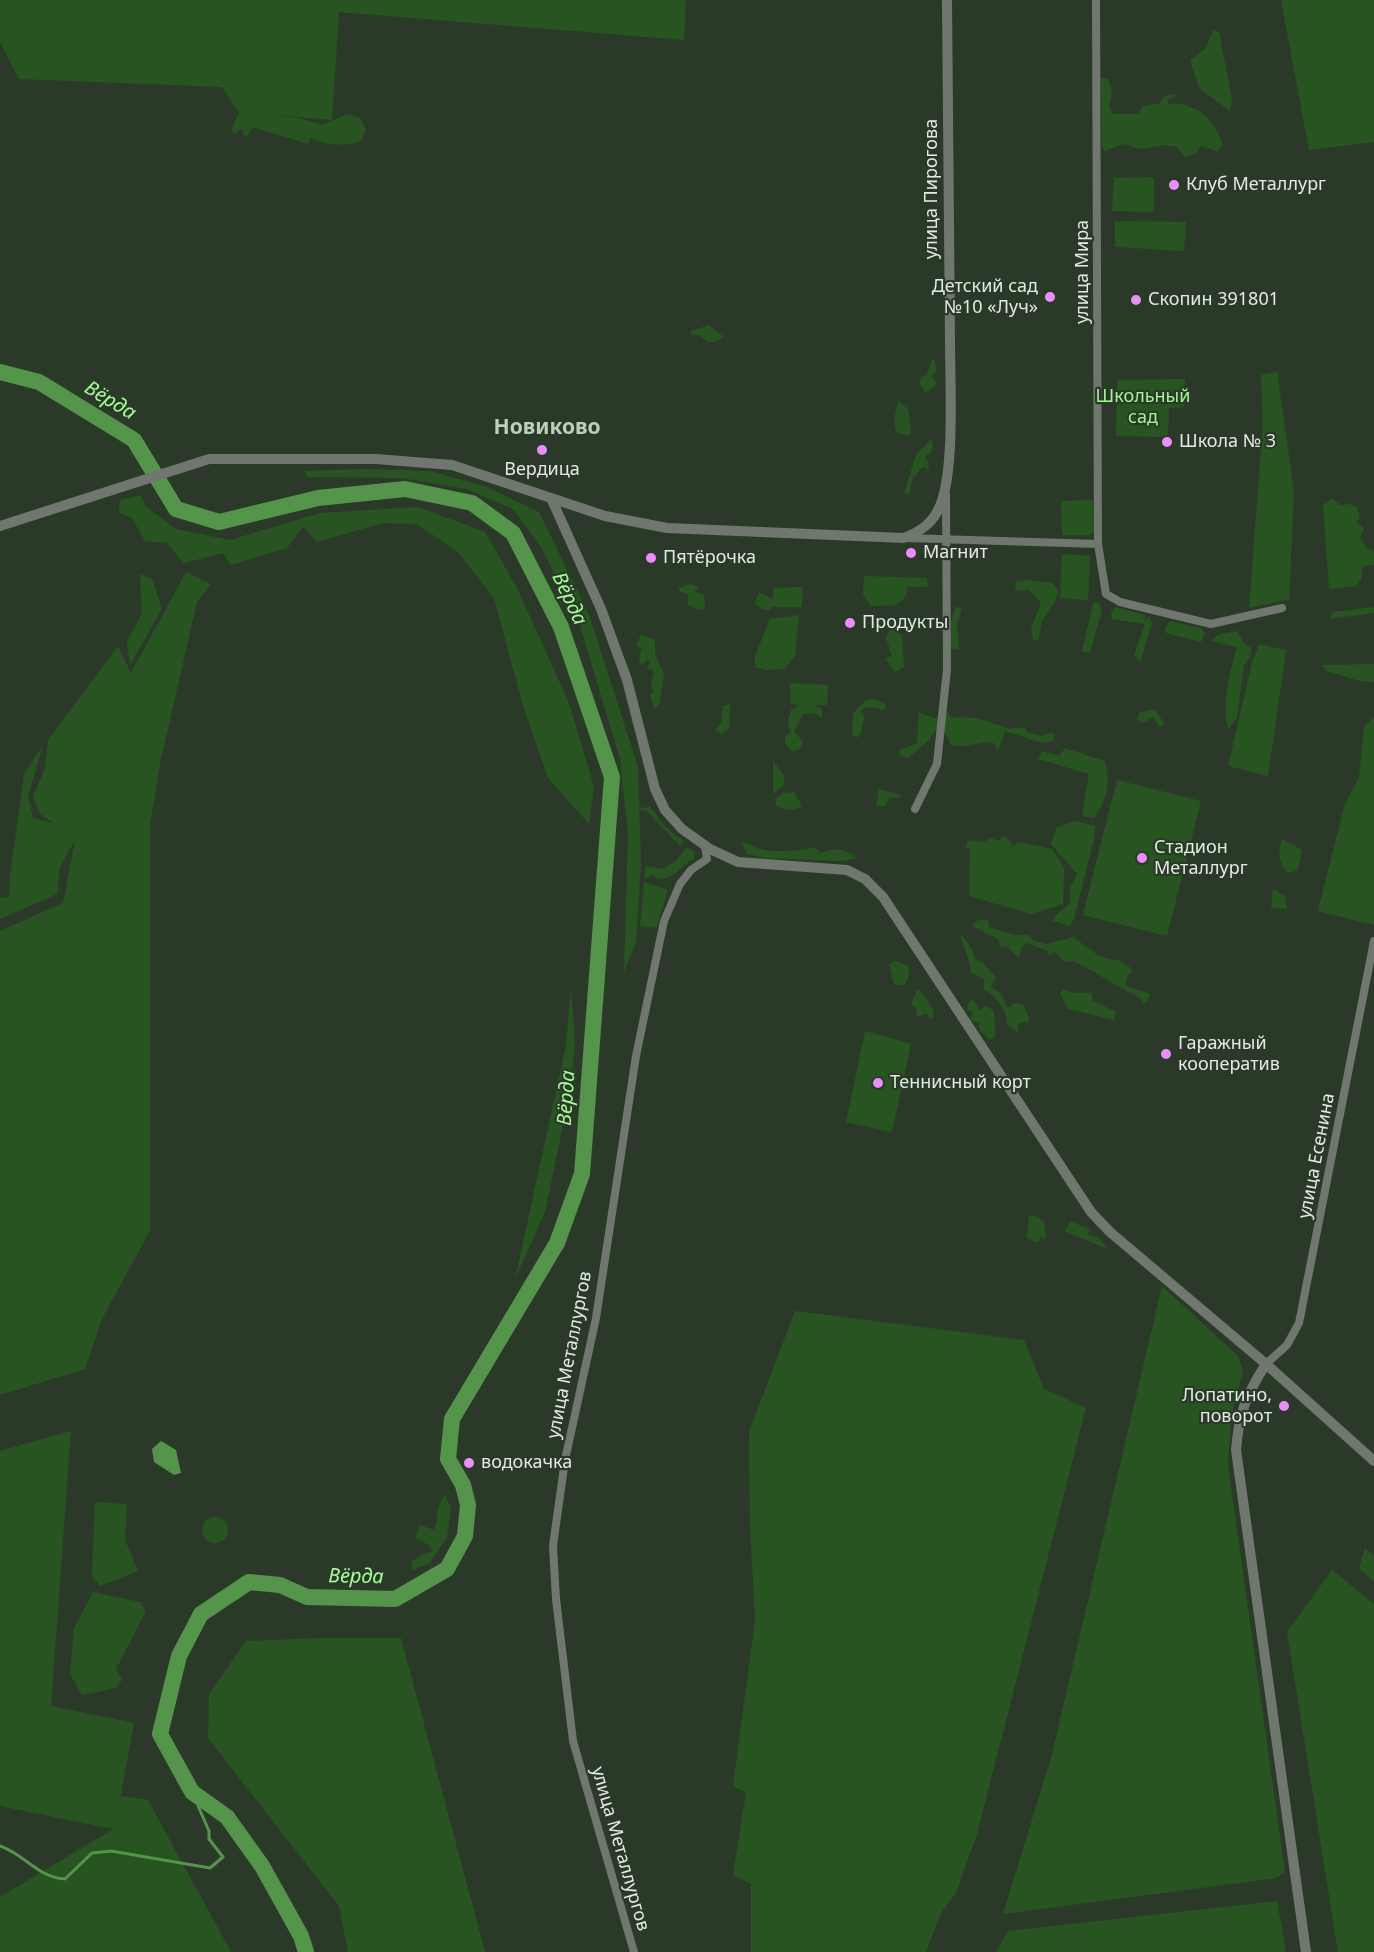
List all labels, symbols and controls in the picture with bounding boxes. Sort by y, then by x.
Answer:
street label: улица Пирогова [921,119,943,259]
place label: Клуб Металлург [1186,174,1326,196]
marker: Клуб Металлург [1167,178,1181,192]
street label: улица Мира [1072,220,1094,324]
place label: Детский сад №10 «Луч» [932,276,1038,318]
place label: Скопин 391801 [1148,289,1279,311]
marker: Детский сад №10 «Луч» [1043,290,1057,304]
marker: Скопин 391801 [1129,293,1143,307]
water label: Вёрда [80,376,140,426]
park label: Школьный сад [1096,386,1190,428]
district label: Новиково [494,415,600,441]
place label: Школа № 3 [1179,431,1276,453]
marker: Школа № 3 [1160,435,1174,449]
marker: Вердица [535,443,549,457]
place label: Вердица [504,459,580,481]
place label: Магнит [923,542,988,564]
marker: Магнит [904,546,918,560]
place label: Пятёрочка [663,547,756,569]
marker: Пятёрочка [644,551,658,565]
water label: Вёрда [546,569,592,629]
place label: Продукты [862,612,948,634]
marker: Продукты [843,616,857,630]
place label: Стадион Металлург [1154,837,1248,880]
marker: Стадион Металлург [1135,851,1149,865]
place label: Гаражный кооператив [1178,1033,1280,1076]
marker: Гаражный кооператив [1159,1047,1173,1061]
water label: Вёрда [553,1070,581,1126]
place label: Теннисный корт [890,1072,1031,1094]
marker: Теннисный корт [871,1076,885,1090]
street label: улица Есенина [1294,1091,1340,1221]
street label: улица Металлургов [543,1270,597,1440]
place label: Лопатино, поворот [1182,1385,1272,1428]
marker: Лопатино, поворот [1277,1399,1291,1413]
place label: водокачка [481,1452,572,1474]
marker: водокачка [462,1456,476,1470]
water label: Вёрда [328,1565,384,1589]
street label: улица Металлургов [586,1764,654,1934]

